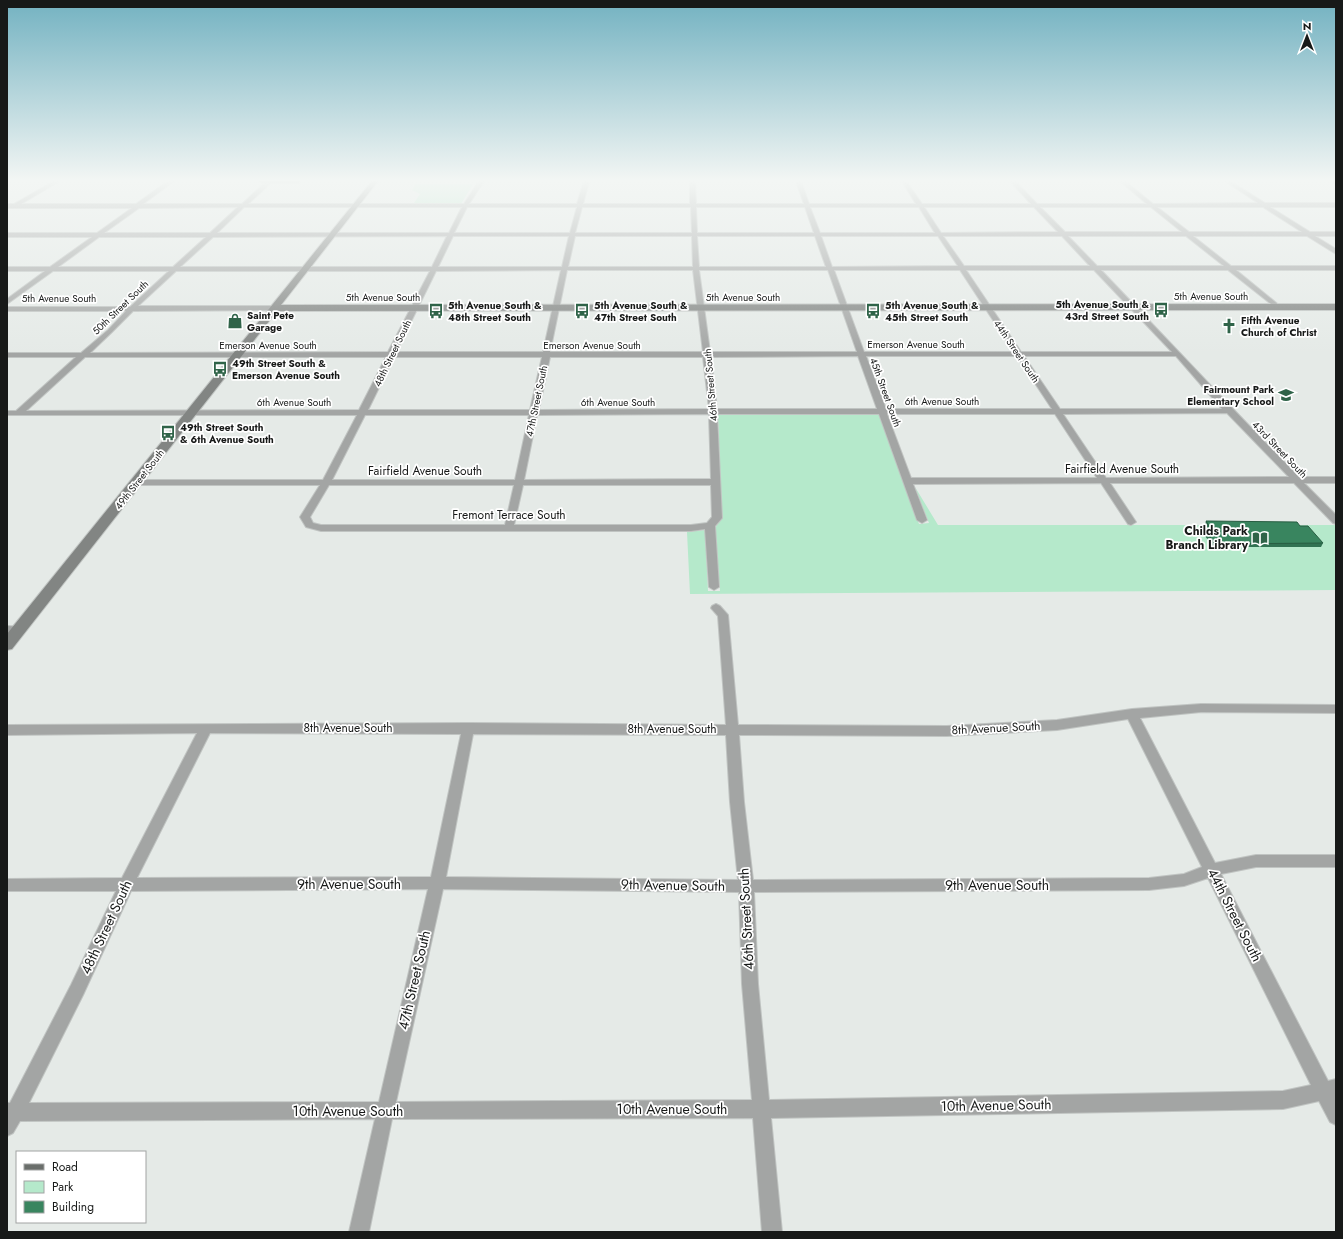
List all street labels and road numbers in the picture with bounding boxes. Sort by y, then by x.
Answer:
street label: 50th Street South [89,277,152,338]
street label: 5th Avenue South [1174,289,1248,304]
street label: 5th Avenue South [346,290,420,305]
street label: 5th Avenue South [706,290,780,305]
street label: 5th Avenue South [22,291,96,306]
street label: 48th Street South [370,317,415,389]
street label: 44th Street South [990,317,1043,386]
street label: Emerson Avenue South [867,337,965,352]
street label: Emerson Avenue South [219,338,317,353]
street label: Emerson Avenue South [543,338,641,353]
street label: 46th Street South [700,348,721,422]
street label: 45th Street South [866,355,905,429]
street label: 47th Street South [522,364,551,438]
street label: 6th Avenue South [905,394,979,409]
street label: 6th Avenue South [257,395,331,410]
street label: 6th Avenue South [581,395,655,410]
street label: 43rd Street South [1248,417,1311,481]
street label: 49th Street South [111,446,168,513]
street label: Fairfield Avenue South [1065,460,1179,478]
street label: Fairfield Avenue South [368,462,482,480]
street label: Fremont Terrace South [452,506,566,524]
street label: 8th Avenue South [951,717,1041,739]
street label: 8th Avenue South [304,719,392,737]
street label: 8th Avenue South [628,720,716,738]
street label: 44th Street South [1203,865,1267,965]
street label: 46th Street South [733,867,759,971]
street label: 9th Avenue South [297,874,401,894]
street label: 9th Avenue South [621,874,725,896]
street label: 9th Avenue South [945,875,1049,895]
street label: 48th Street South [75,877,137,977]
street label: 47th Street South [393,928,435,1032]
street label: 10th Avenue South [940,1094,1052,1116]
street label: 10th Avenue South [617,1099,727,1119]
street label: 10th Avenue South [293,1101,403,1121]

